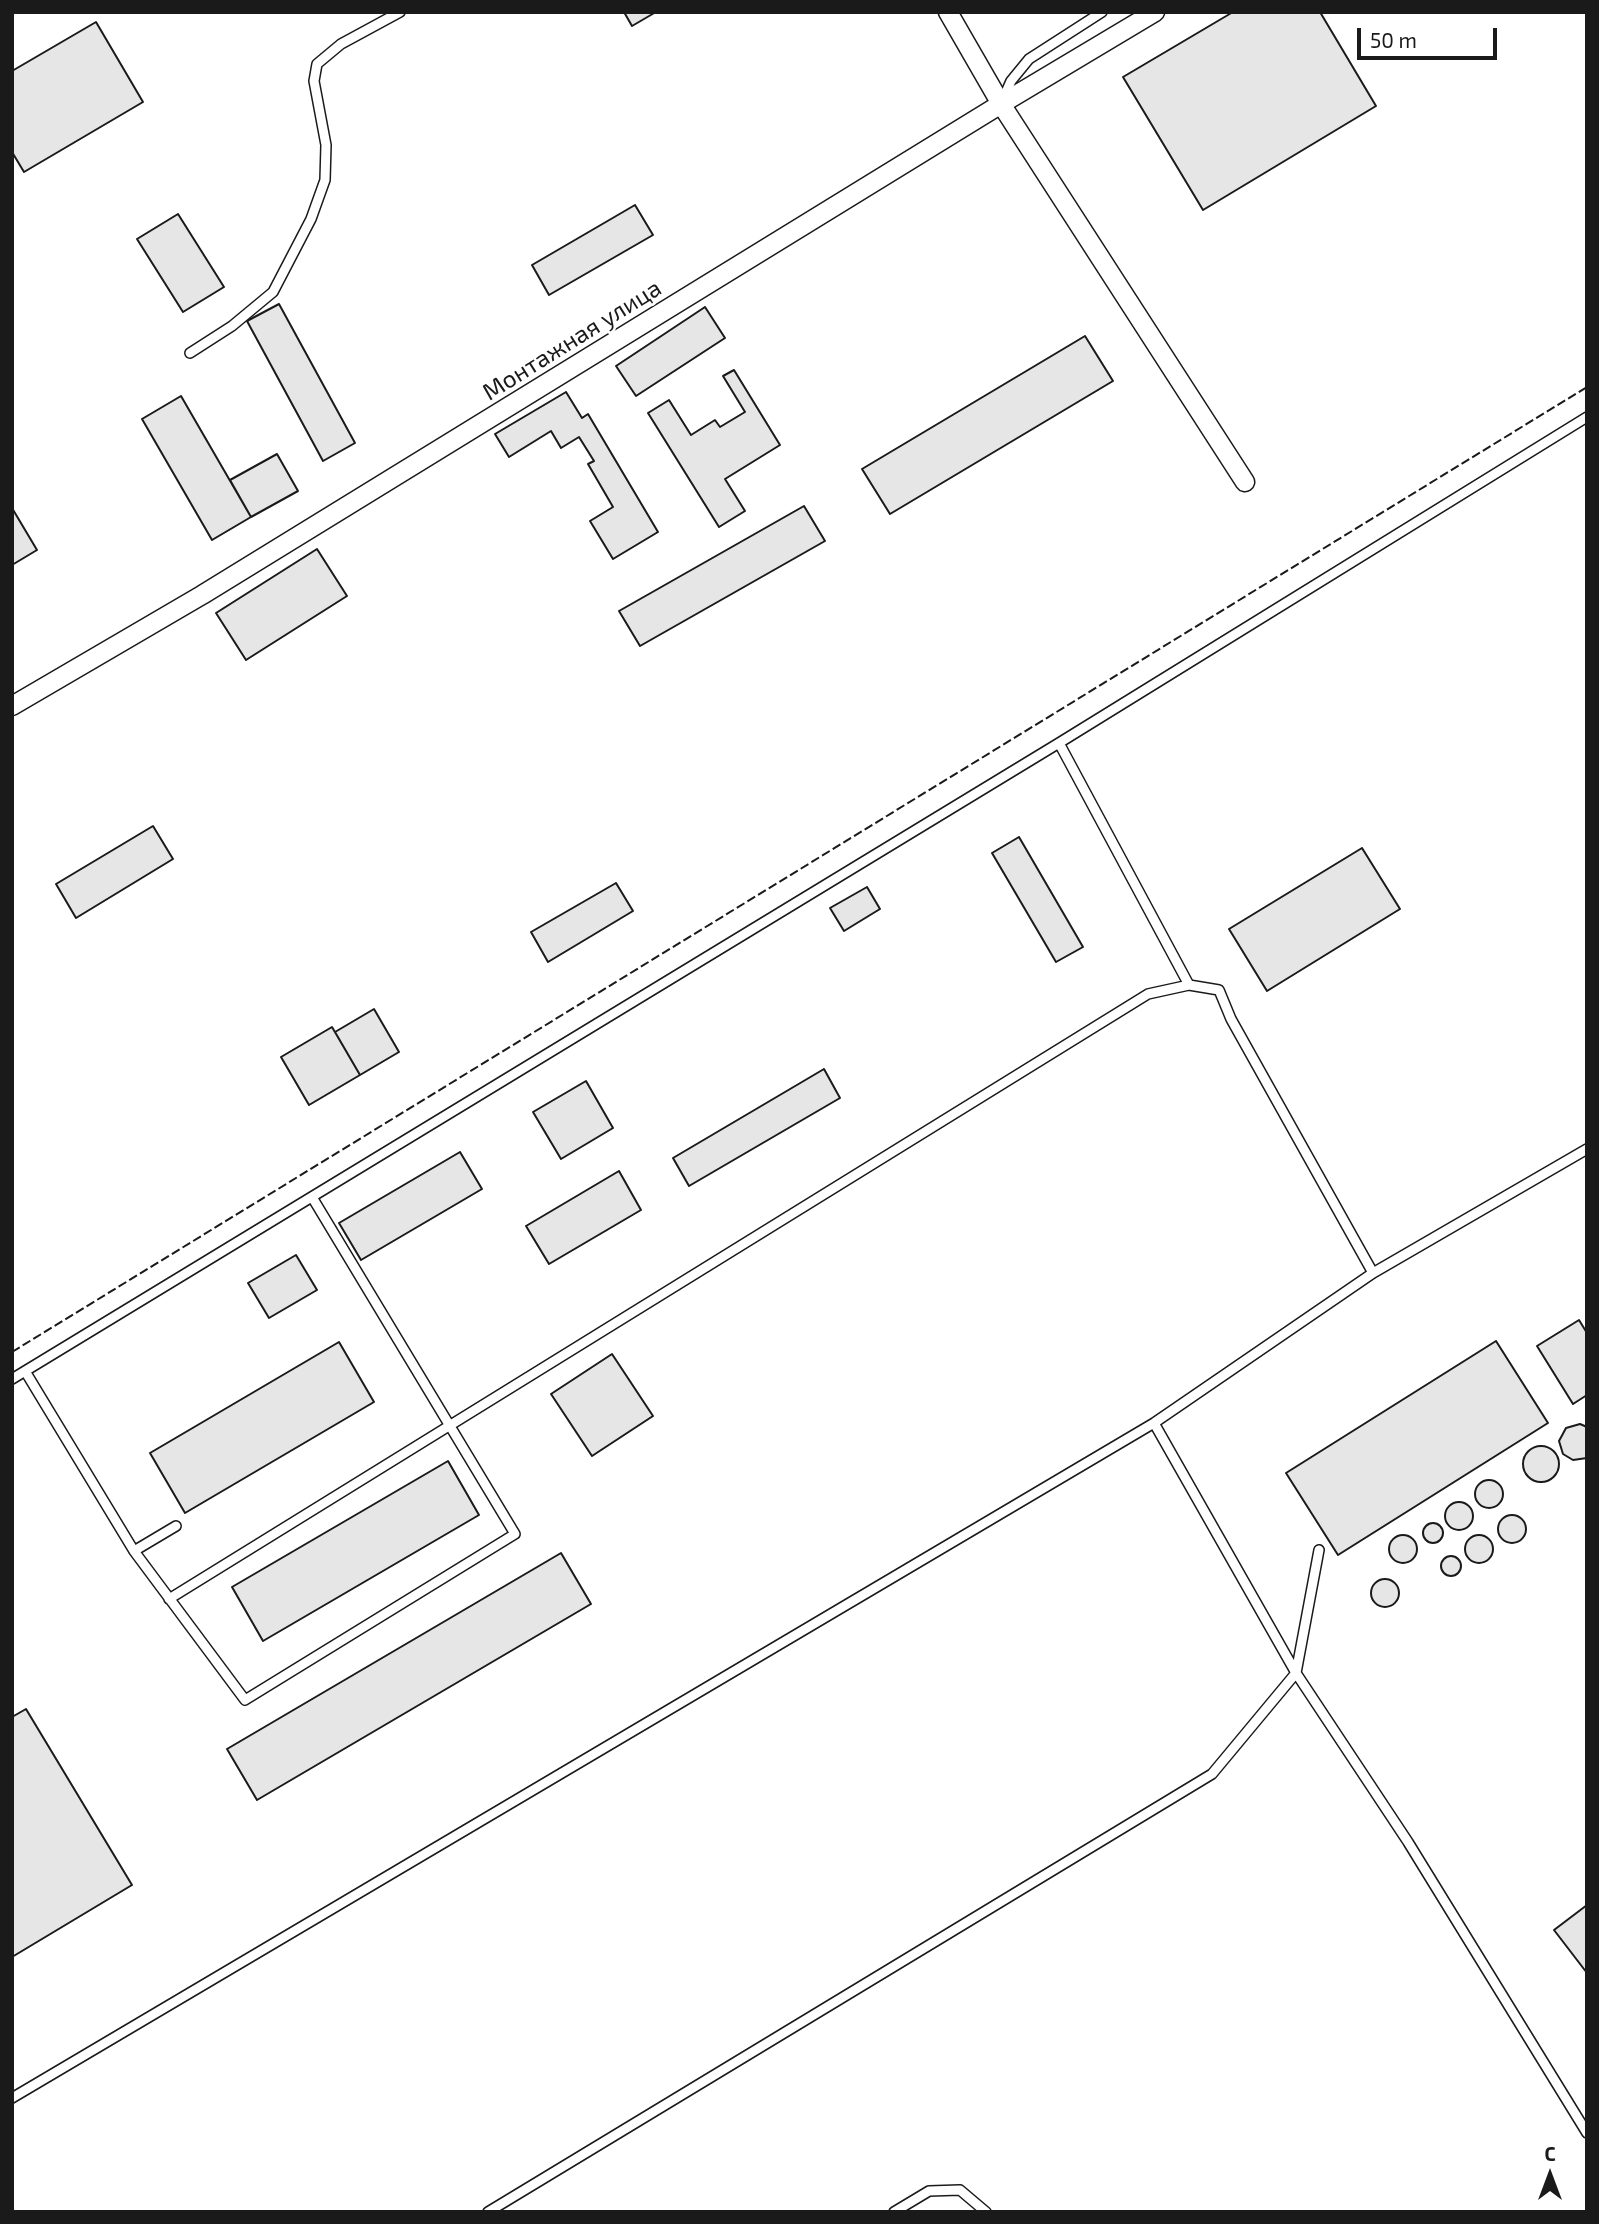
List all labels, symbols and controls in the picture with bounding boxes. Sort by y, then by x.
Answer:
scale bar [1361,14,1501,58]
text: 50 m [1370,27,1417,52]
street label: Монтажная улица [477,273,667,407]
north arrow [1515,2140,1585,2210]
text: С [1544,2142,1556,2165]

